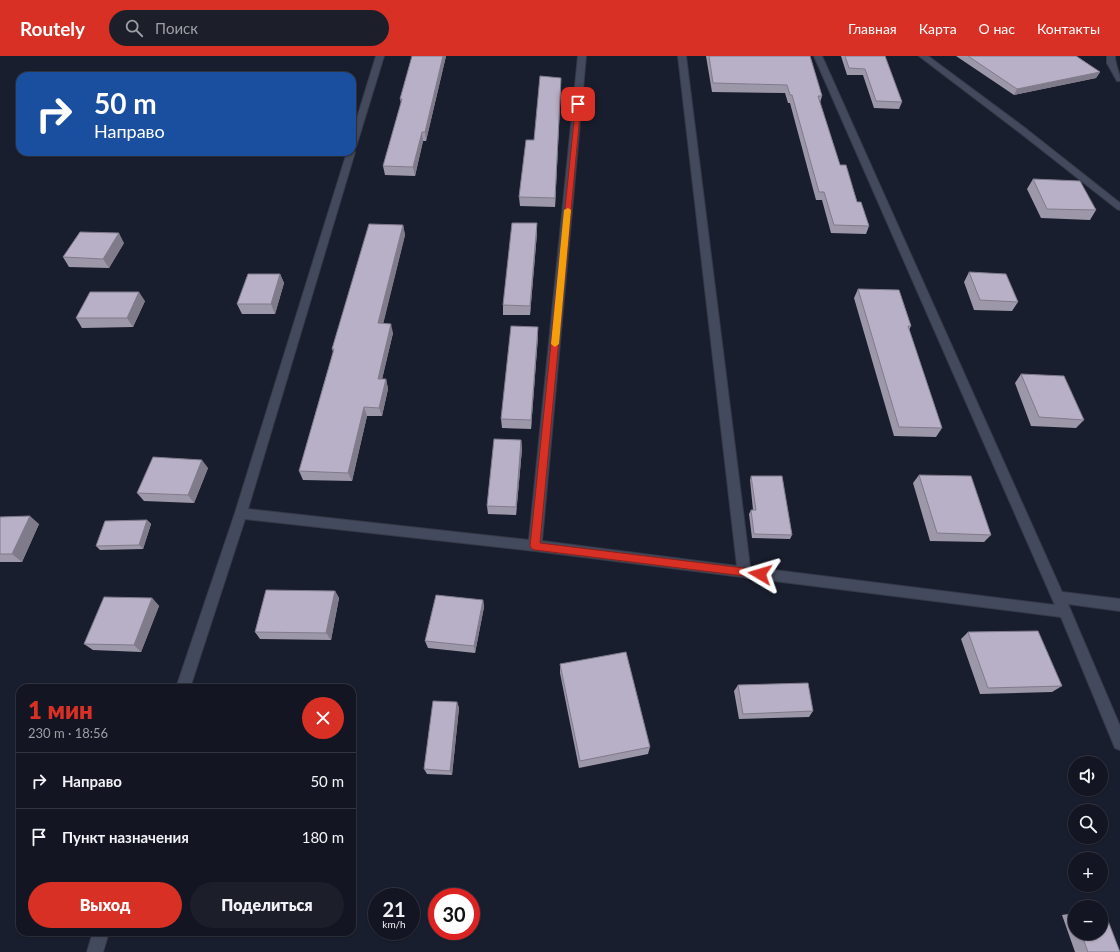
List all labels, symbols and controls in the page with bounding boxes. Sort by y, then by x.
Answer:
search box [109,10,389,46]
text: Routely [20,17,85,40]
icon: search [123,17,145,39]
text: Поиск [155,19,198,37]
text: Главная [848,20,897,37]
text: Карта [919,20,957,37]
text: О нас [979,20,1015,37]
text: Контакты [1037,20,1100,37]
text: 50 m [94,86,157,120]
pin [561,87,595,121]
icon: right [28,88,80,140]
icon: arrive [567,93,589,115]
text: Направо [94,120,165,142]
position arrow [739,553,781,595]
text: 1 мин [28,695,93,724]
button: close [302,697,344,739]
text: 230 m · 18:56 [28,725,108,741]
map controls [1068,756,1108,940]
button: sound [1068,756,1108,796]
icon: right [28,770,50,792]
text: Направо [62,772,122,790]
text: 50 m [310,772,344,790]
button: search [1068,804,1108,844]
icon: arrive [28,826,50,848]
text: Пункт назначения [62,828,189,846]
text: 180 m [302,828,344,846]
button: + [1068,852,1108,892]
button: Выход [28,882,182,928]
button: Поделиться [190,882,344,928]
speed limit sign: 30 [428,888,480,940]
text: 21 [382,897,406,921]
button: − [1068,900,1108,940]
text: km/h [382,918,406,930]

